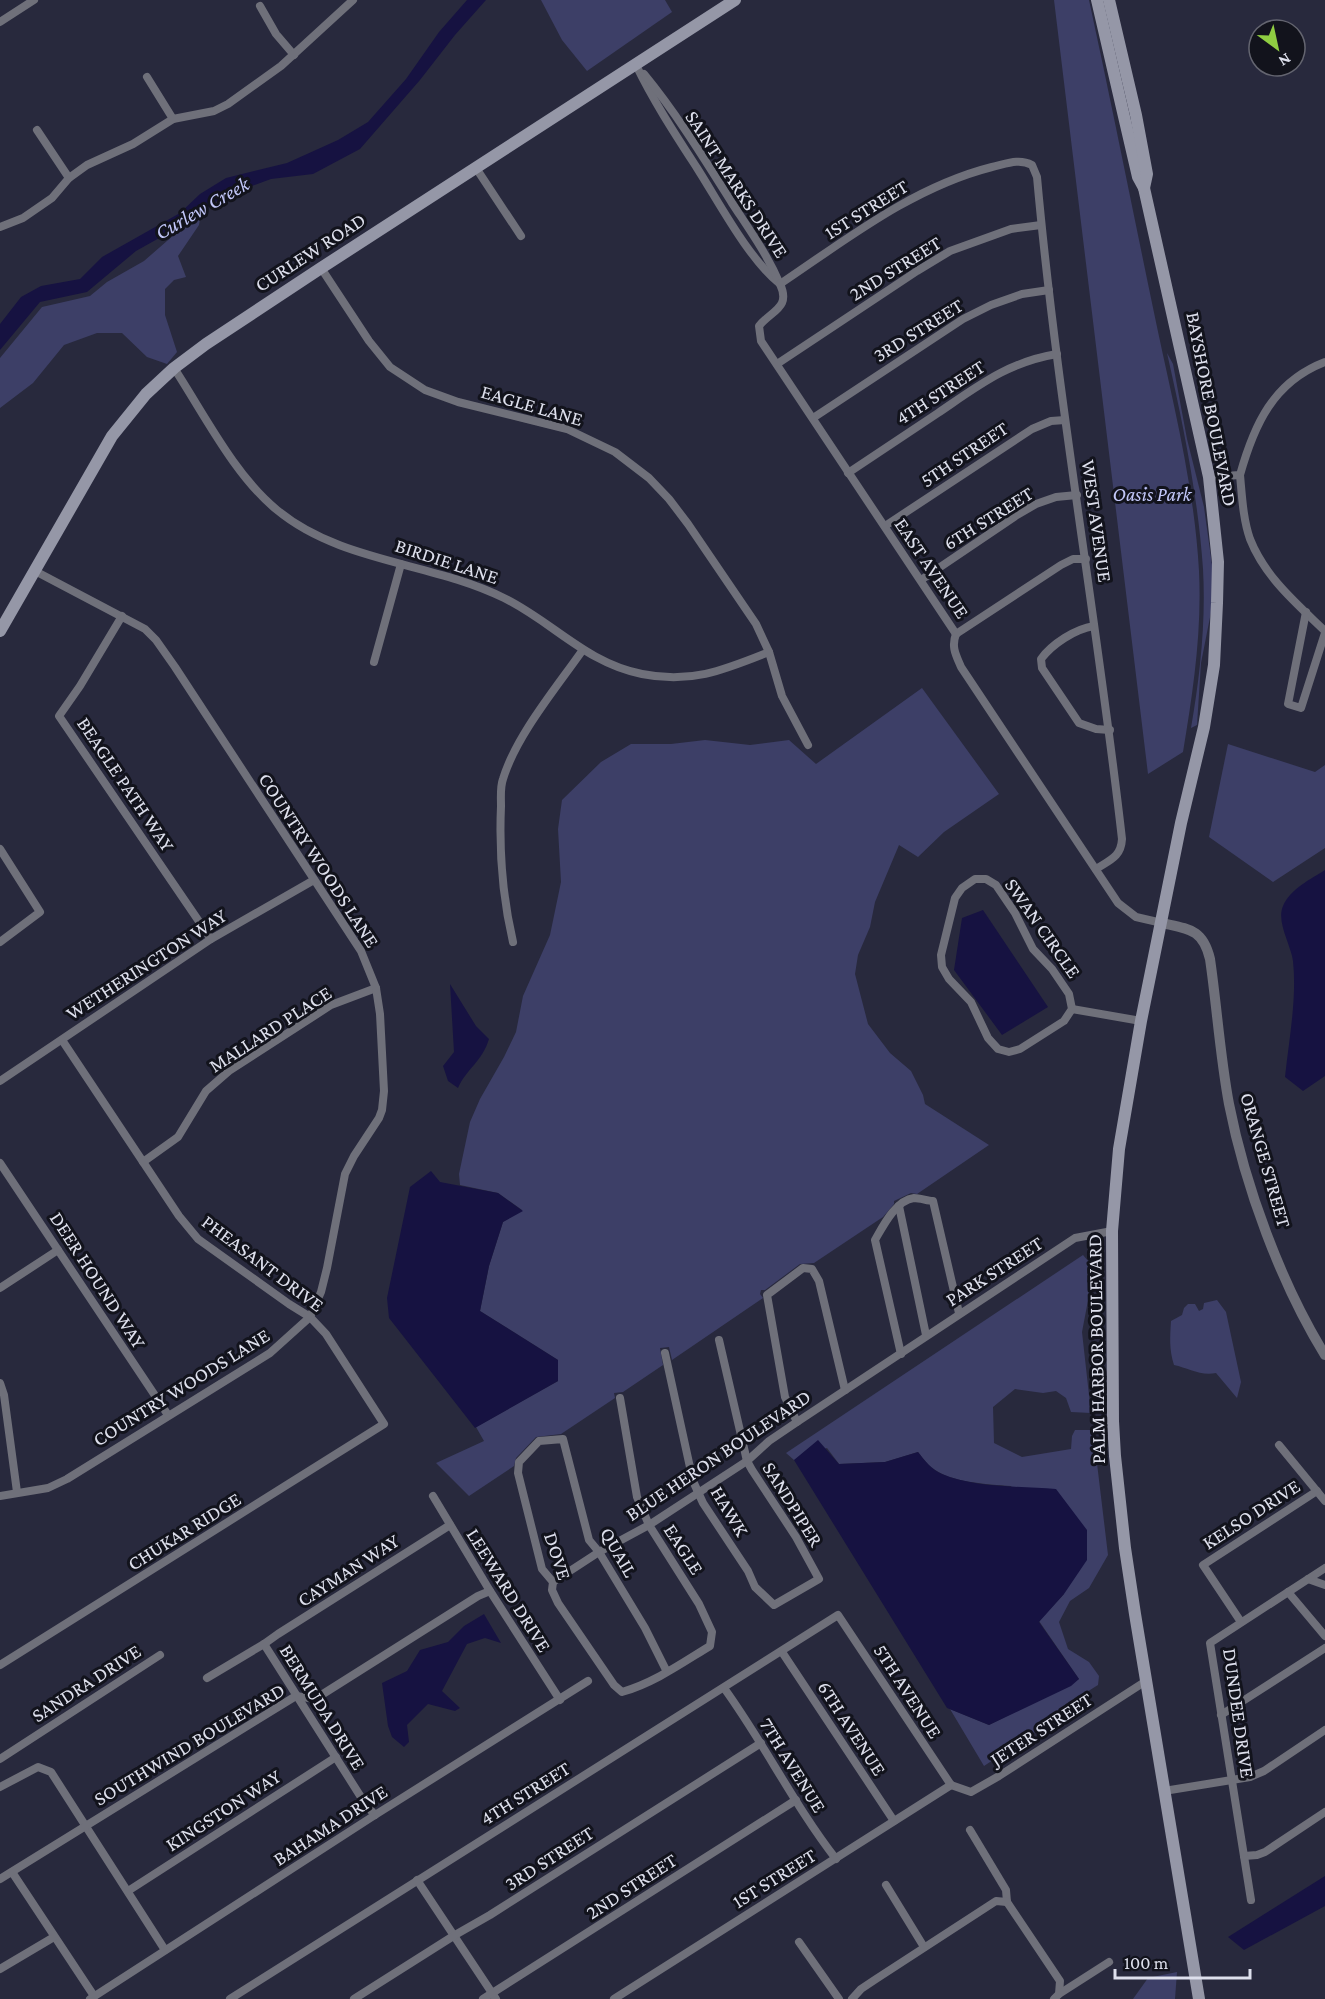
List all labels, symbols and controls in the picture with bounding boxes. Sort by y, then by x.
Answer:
north arrow [1247,18,1307,78]
text: N [1276,50,1294,70]
street label: SAINT MARKS DRIVE [681,106,793,262]
water label: Curlew Creek [151,171,254,245]
street label: 1ST STREET [820,175,912,243]
street label: CURLEW ROAD [251,208,369,296]
street label: 2ND STREET [845,231,945,305]
street label: 3RD STREET [869,294,967,366]
street label: BAYSHORE BOULEVARD [1182,310,1242,508]
street label: 4TH STREET [891,355,989,429]
street label: EAGLE LANE [479,380,586,430]
street label: 5TH STREET [916,417,1012,491]
street label: WEST AVENUE [1078,458,1116,584]
street label: 6TH STREET [939,482,1037,554]
park label: Oasis Park [1113,483,1193,505]
street label: EAST AVENUE [890,514,974,622]
street label: BIRDIE LANE [393,534,502,588]
street label: BEAGLE PATH WAY [73,713,179,856]
street label: COUNTRY WOODS LANE [254,769,384,952]
street label: SWAN CIRCLE [1001,874,1085,982]
street label: WETHERINGTON WAY [62,904,231,1024]
street label: MALLARD PLACE [205,981,335,1077]
street label: ORANGE STREET [1236,1090,1296,1230]
street label: DEER HOUND WAY [46,1208,151,1353]
street label: PHEASANT DRIVE [198,1210,328,1316]
street label: PARK STREET [942,1232,1047,1310]
street label: PALM HARBOR BOULEVARD [1083,1234,1109,1464]
street label: COUNTRY WOODS LANE [89,1324,273,1450]
street label: BLUE HERON BOULEVARD [622,1385,814,1525]
street label: SANDPIPER [758,1458,828,1551]
street label: KELSO DRIVE [1198,1474,1304,1554]
street label: HAWK [707,1482,754,1540]
street label: CHUKAR RIDGE [123,1487,245,1575]
street label: EAGLE [660,1520,708,1578]
street label: QUAIL [596,1523,642,1581]
street label: LEEWARD DRIVE [462,1524,556,1656]
street label: CAYMAN WAY [293,1529,403,1611]
street label: DOVE [540,1529,576,1583]
street label: SANDRA DRIVE [27,1640,145,1726]
street label: BERMUDA DRIVE [276,1640,370,1774]
street label: 5TH AVENUE [870,1640,947,1742]
street label: DUNDEE DRIVE [1219,1647,1259,1780]
street label: 6TH AVENUE [813,1677,891,1779]
street label: SOUTHWIND BOULEVARD [90,1678,288,1810]
street label: JETER STREET [984,1688,1097,1772]
street label: 7TH AVENUE [755,1714,831,1816]
street label: 4TH STREET [476,1757,574,1829]
street label: KINGSTON WAY [161,1764,285,1855]
street label: BAHAMA DRIVE [269,1780,391,1870]
street label: 3RD STREET [500,1821,598,1895]
street label: 1ST STREET [728,1844,820,1912]
street label: 2ND STREET [582,1849,681,1923]
scale bar [1115,1942,1250,1980]
text: 100 m [1124,1953,1169,1973]

